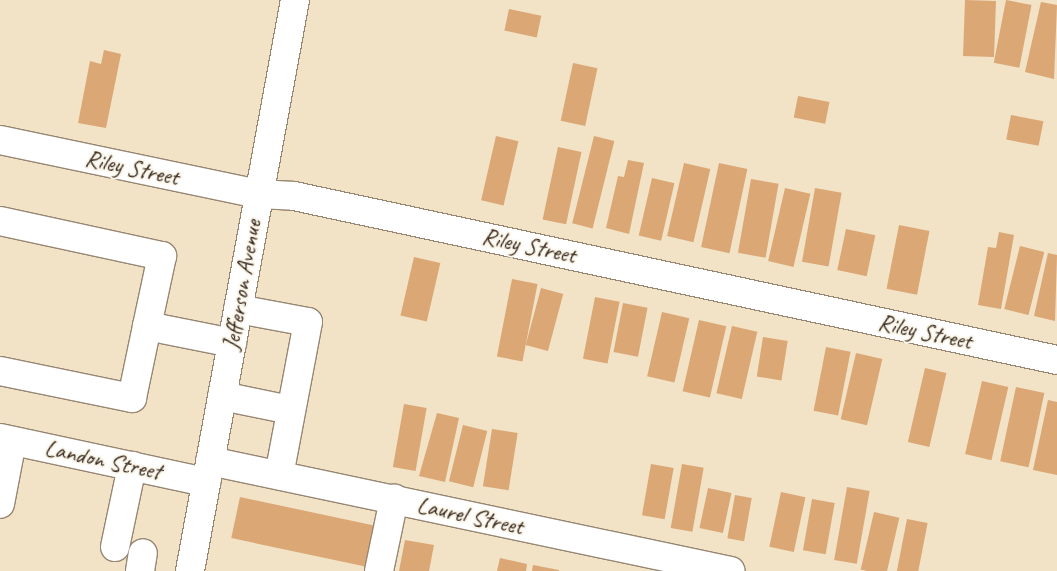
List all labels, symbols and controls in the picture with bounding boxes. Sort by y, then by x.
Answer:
street label: Riley Street [82,144,182,192]
street label: Jefferson Avenue [216,218,268,352]
street label: Riley Street [479,222,579,270]
street label: Riley Street [875,308,975,356]
street label: Landon Street [42,434,164,486]
street label: Laurel Street [414,491,526,541]

